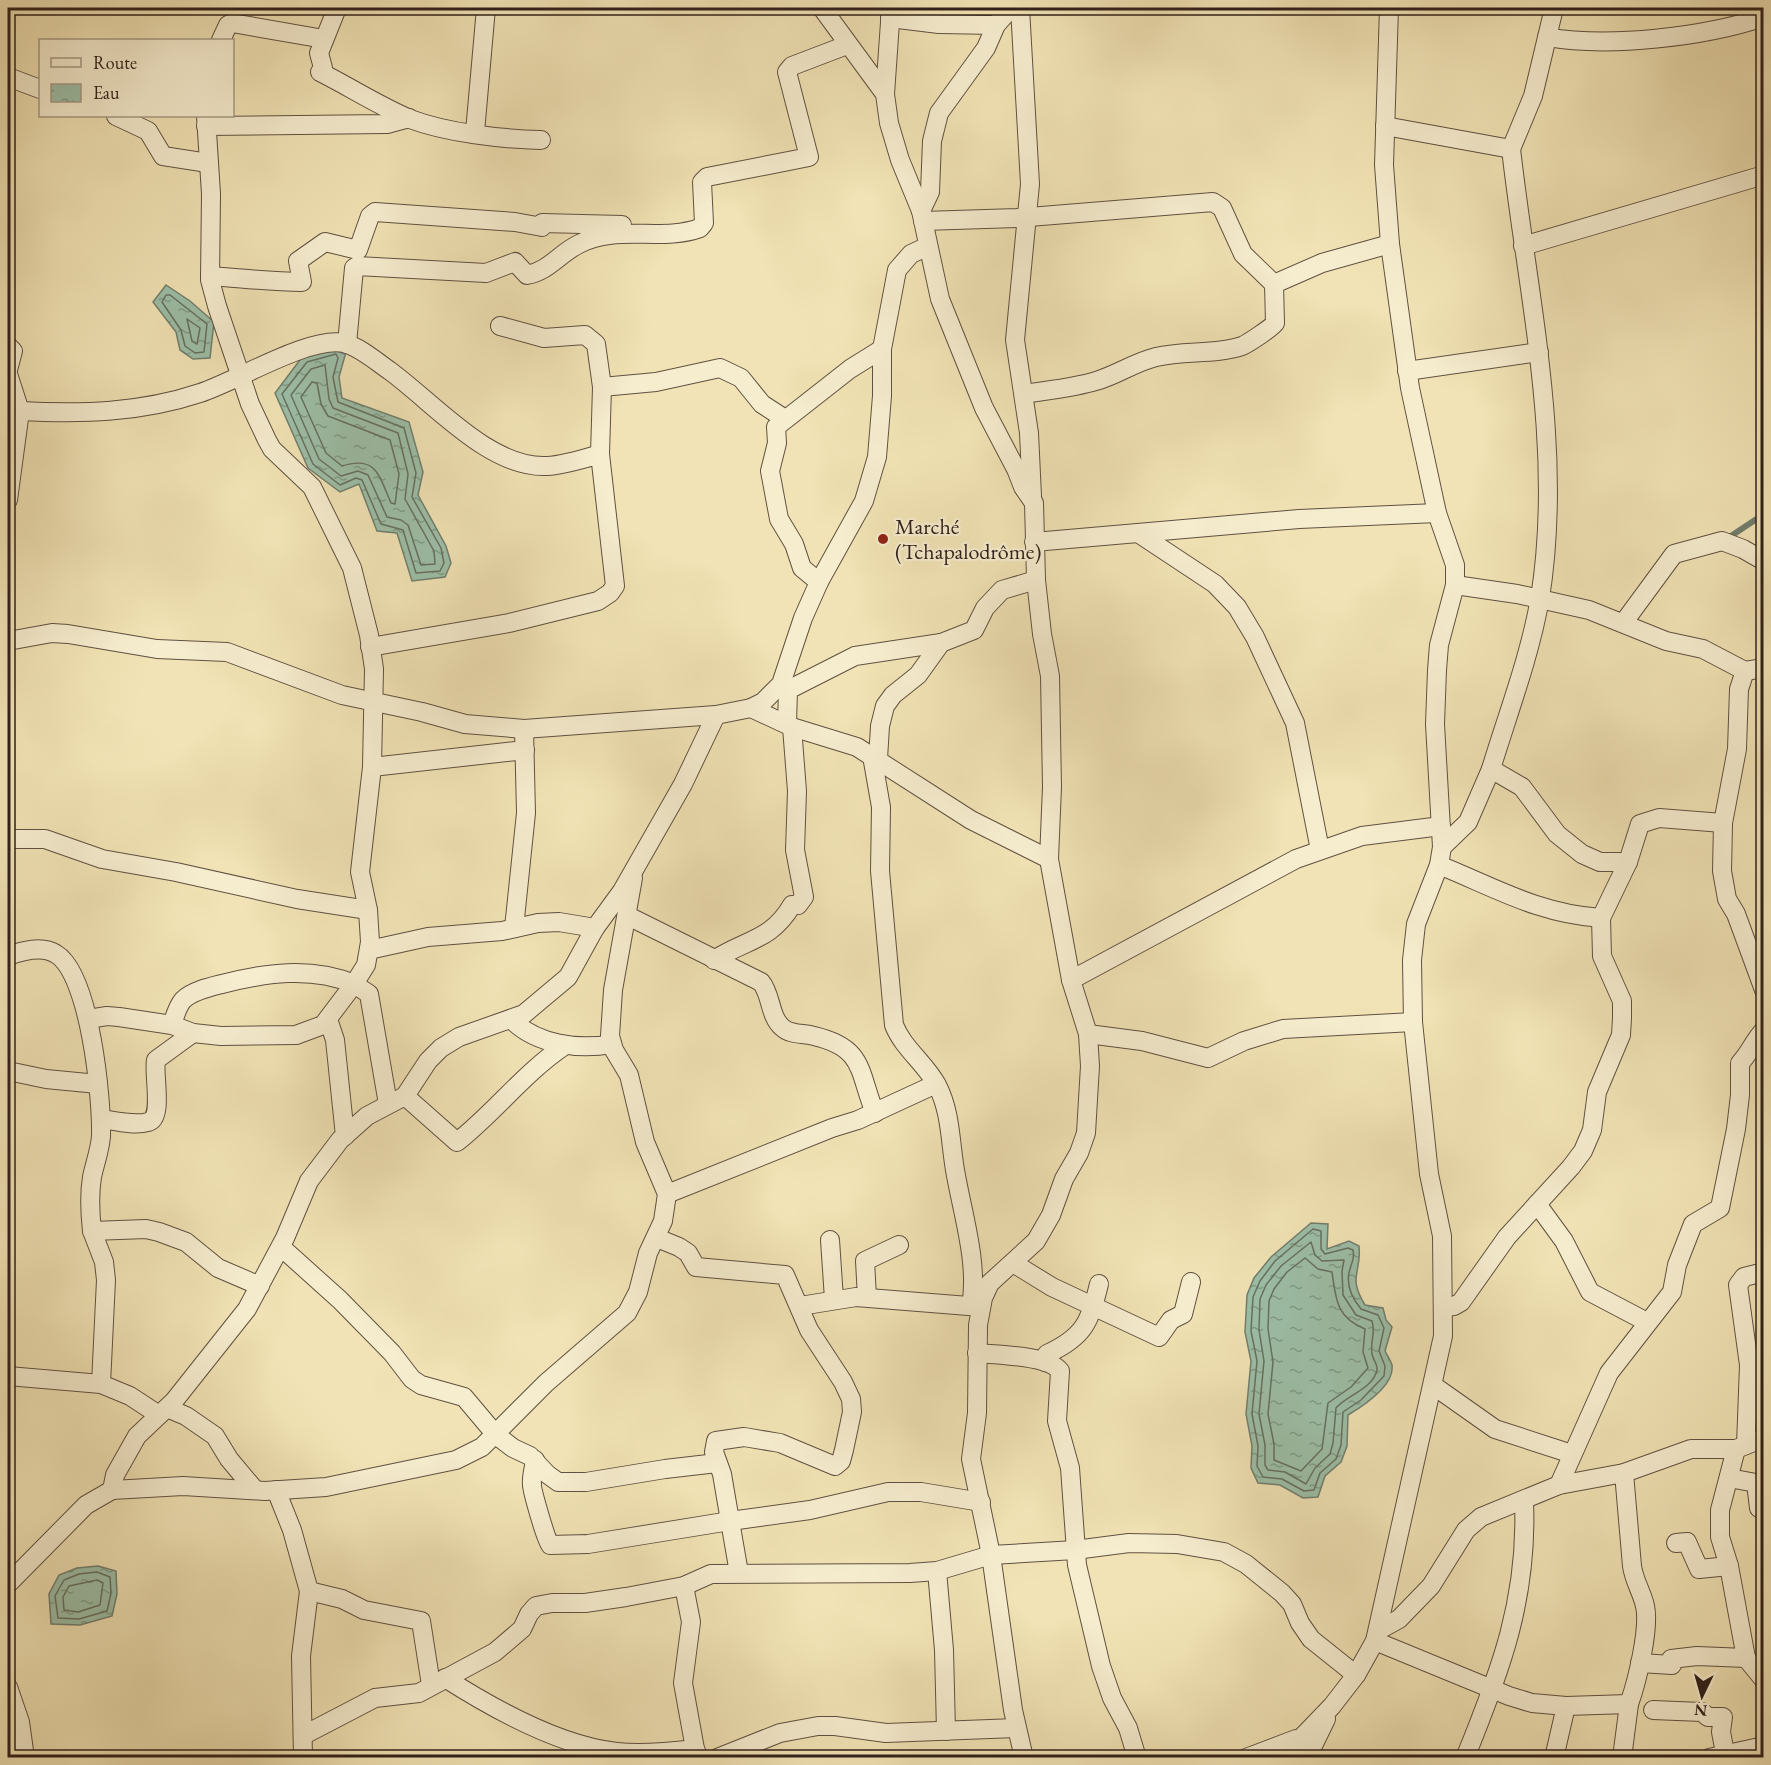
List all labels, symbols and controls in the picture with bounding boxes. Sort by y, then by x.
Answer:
legend [39,39,234,117]
text: Route [93,51,137,74]
text: Eau [93,81,120,104]
place label: Marché (Tchapalodrôme) [895,512,1041,566]
marker: Marché (Tchapalodrôme) [876,532,890,546]
north arrow [1672,1666,1732,1726]
text: N [1693,1699,1708,1721]

